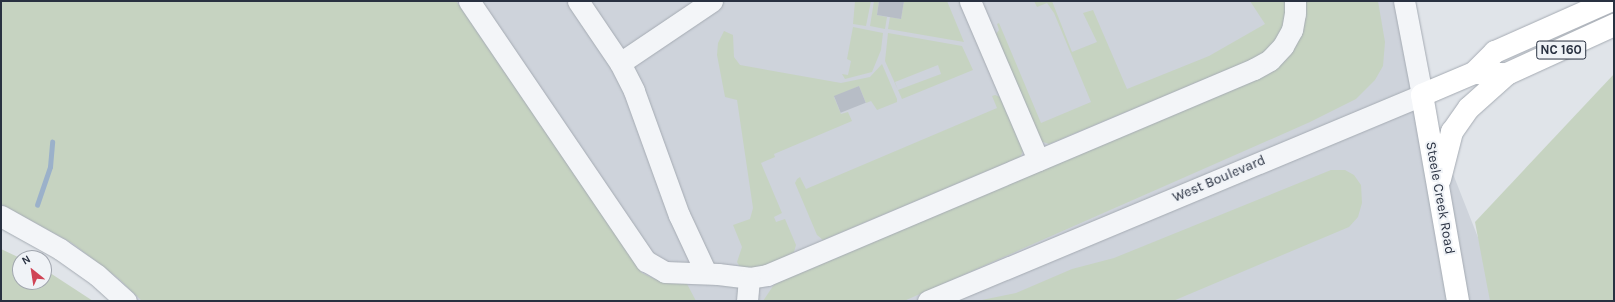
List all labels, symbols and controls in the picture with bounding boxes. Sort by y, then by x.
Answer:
road number: NC 160 [1536,39,1586,61]
street label: Steele Creek Road [1422,140,1458,256]
street label: West Boulevard [1170,152,1268,206]
north arrow [12,250,52,290]
text: N [20,252,33,268]

